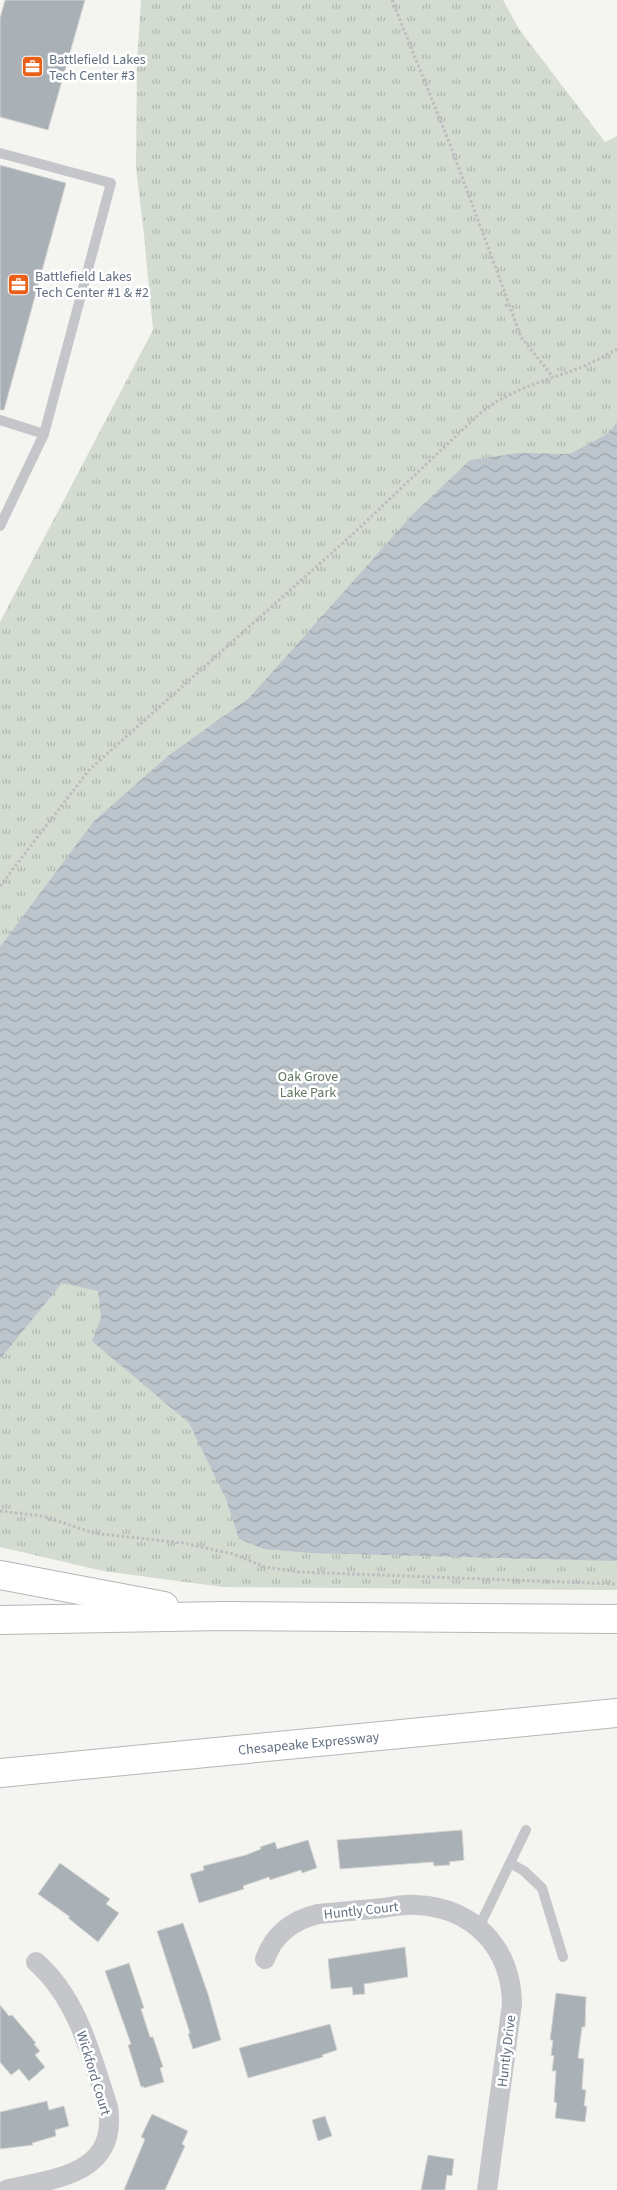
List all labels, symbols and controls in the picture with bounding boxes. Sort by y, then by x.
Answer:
place label: Battlefield Lakes Tech Center #3 [49,50,146,86]
office icon: Battlefield Lakes Tech Center #3 [21,55,45,79]
place label: Battlefield Lakes Tech Center #1 & #2 [35,267,149,303]
office icon: Battlefield Lakes Tech Center #1 & #2 [7,272,31,296]
park label: Oak Grove Lake Park [278,1067,338,1103]
street label: Chesapeake Expressway [237,1727,380,1761]
street label: Huntly Court [323,1897,400,1925]
street label: Huntly Drive [493,2014,521,2088]
street label: Wickford Court [71,2029,115,2118]

